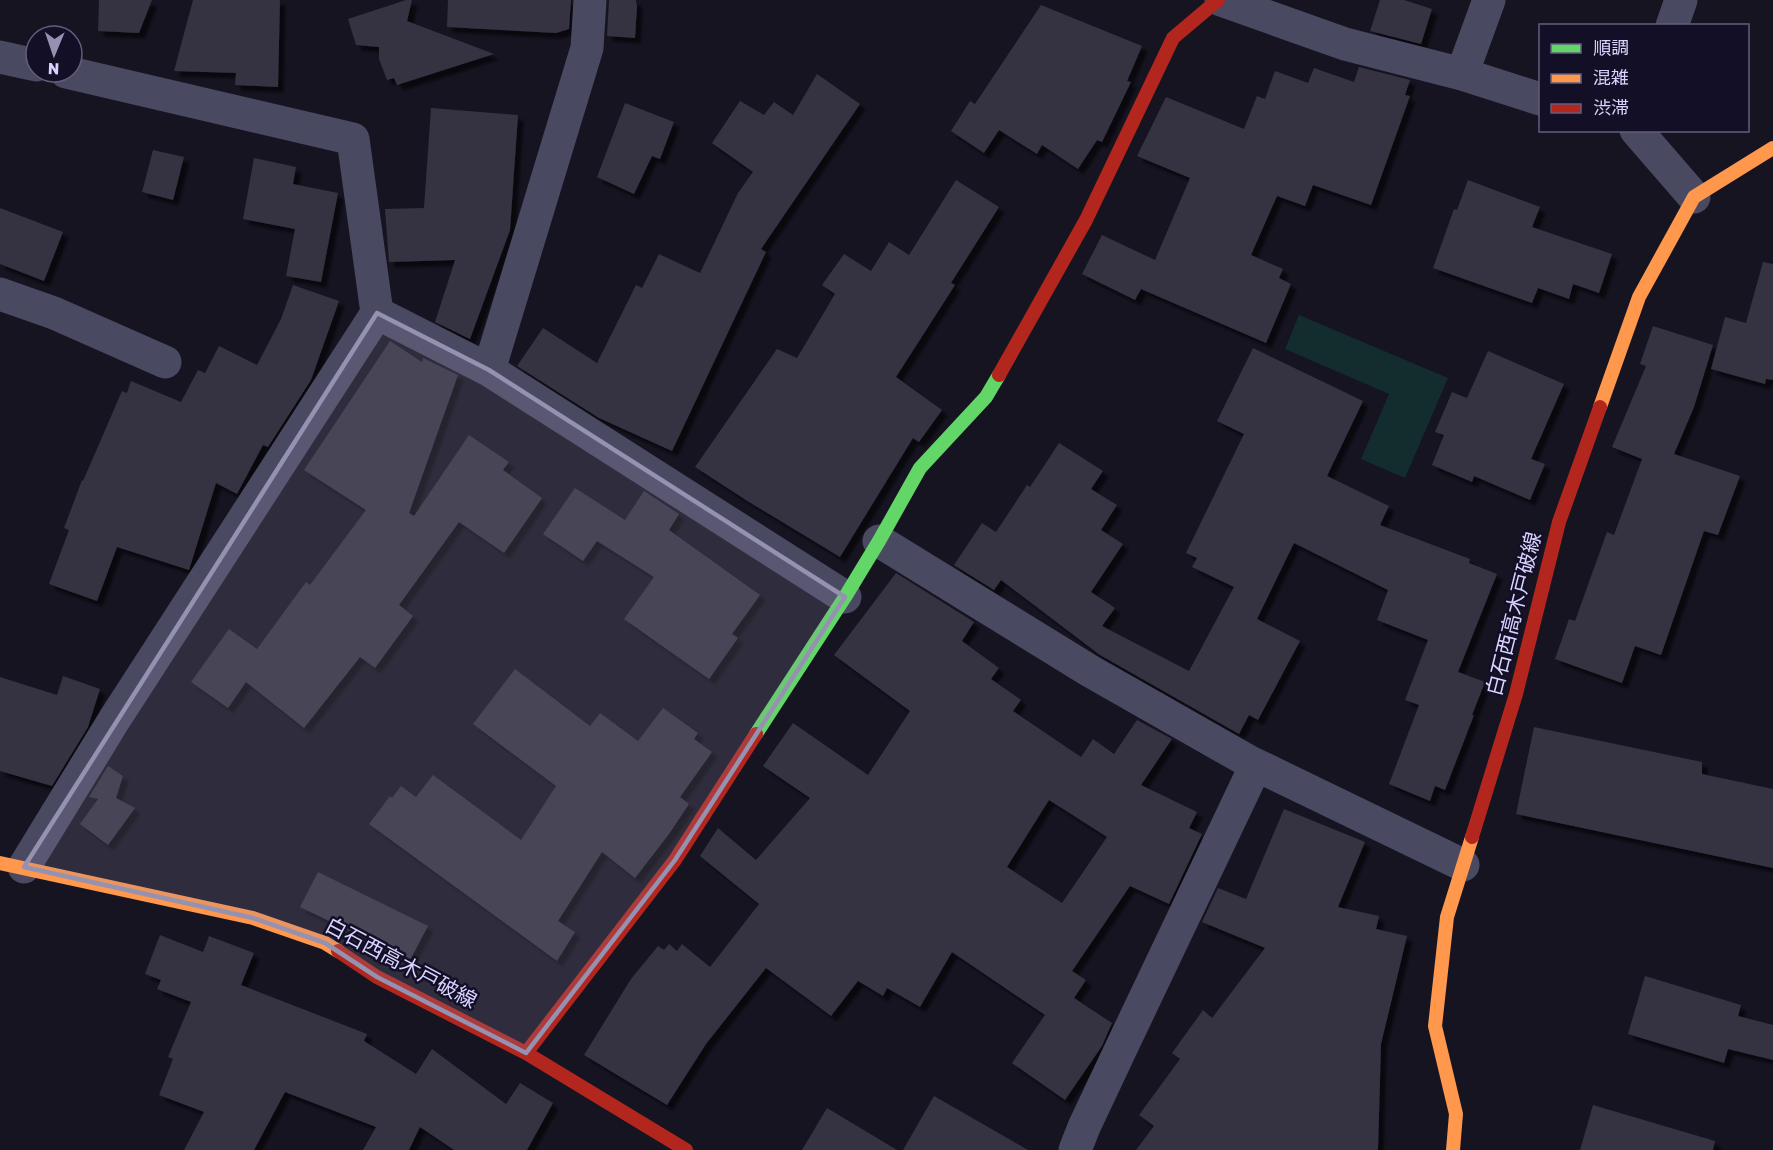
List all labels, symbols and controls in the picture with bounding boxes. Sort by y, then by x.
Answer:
north arrow [24,24,84,84]
legend [1539,24,1749,132]
text: 順調 [1593,37,1629,59]
text: N [47,59,60,78]
text: 混雑 [1593,67,1629,89]
text: 渋滞 [1593,97,1629,119]
street label: 白石西高木戸破線 [1481,529,1546,698]
street label: 白石西高木戸破線 [321,912,481,1013]

